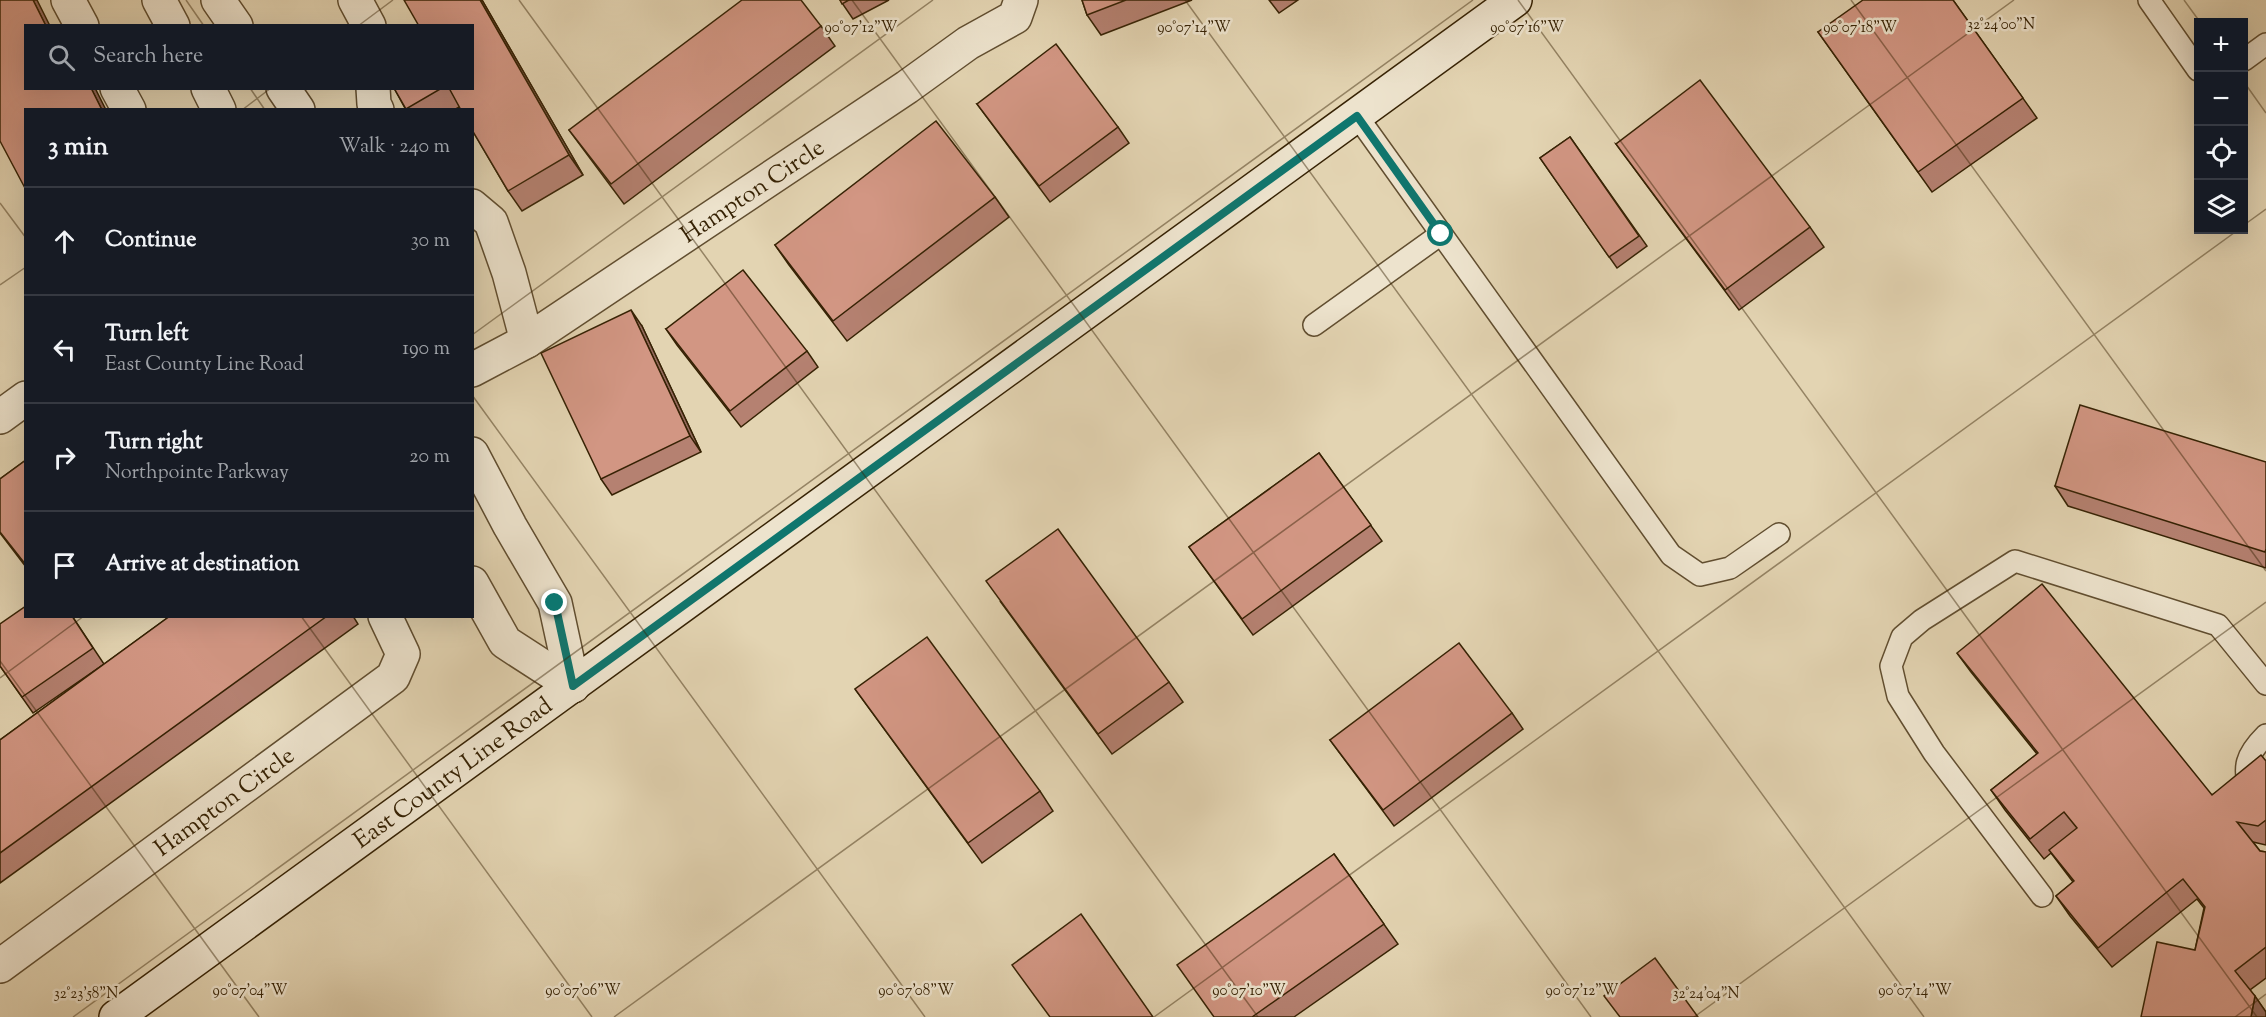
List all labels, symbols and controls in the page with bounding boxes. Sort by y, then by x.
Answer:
text: 32°24'00"N [1967,15,2035,36]
text: 90°07'12"W [825,18,898,39]
text: 90°07'14"W [1157,18,1231,39]
text: 90°07'16"W [1490,18,1564,39]
text: 90°07'18"W [1823,18,1897,39]
map controls [2194,18,2248,234]
button: + [2194,18,2248,72]
search box [24,24,474,90]
icon: search [45,41,78,74]
text: Search here [93,41,203,73]
button: − [2194,72,2248,126]
button: locate [2194,126,2248,180]
text: 3 min [48,129,108,166]
street label: Hampton Circle [675,132,832,253]
text: Walk · 240 m [339,133,450,162]
button: layers [2194,180,2248,234]
route start [1427,220,1453,246]
icon: ahead [48,225,81,258]
text: Continue [105,225,196,257]
text: 30 m [411,227,450,256]
text: Turn left [105,319,188,351]
icon: left [48,333,81,366]
text: 190 m [402,335,450,364]
text: East County Line Road [105,351,304,380]
text: Turn right [105,427,202,459]
icon: right [48,441,81,474]
text: 20 m [409,443,450,472]
text: Northpointe Parkway [105,459,289,488]
icon: arrive [48,549,81,582]
text: Arrive at destination [105,549,300,581]
route end [541,589,567,615]
street label: East County Line Road [347,690,561,858]
street label: Hampton Circle [148,740,302,866]
text: 90°07'04"W [213,981,288,1002]
text: 90°07'06"W [545,981,621,1002]
text: 90°07'08"W [878,981,954,1002]
text: 90°07'10"W [1212,981,1286,1002]
text: 90°07'12"W [1546,981,1619,1002]
text: 90°07'14"W [1878,981,1952,1002]
text: 32°23'58"N [54,984,118,1005]
text: 32°24'04"N [1672,984,1740,1005]

